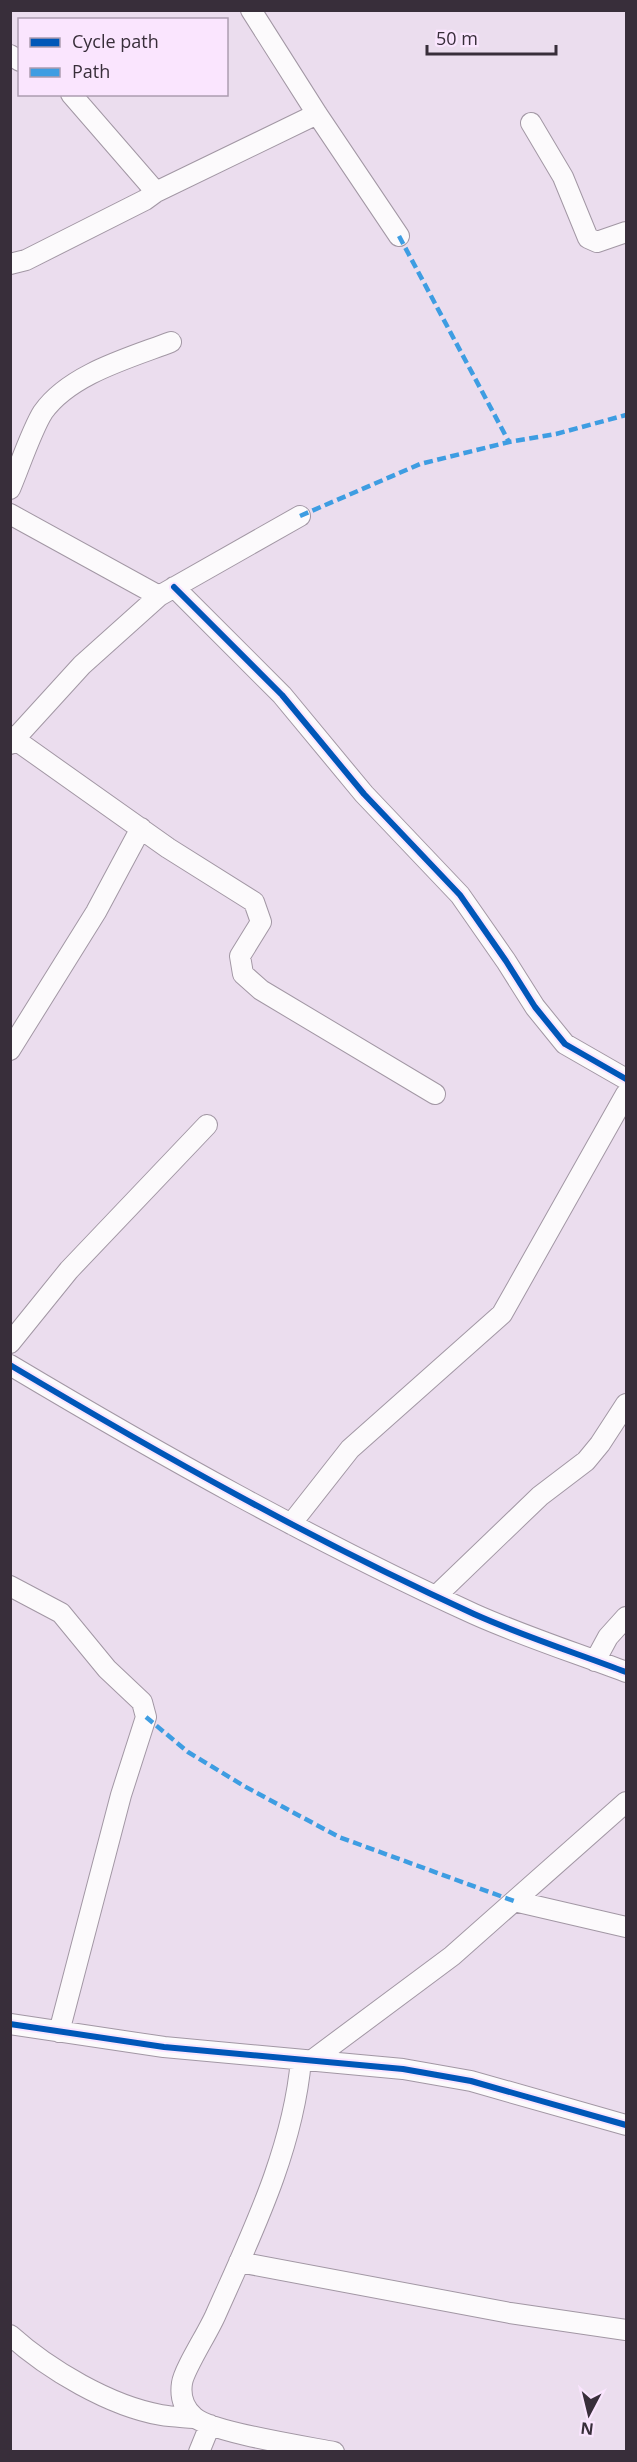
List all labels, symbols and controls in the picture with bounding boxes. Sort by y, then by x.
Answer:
legend [18,18,228,96]
scale bar [427,18,556,56]
text: 50 m [436,26,478,50]
text: Cycle path [72,29,159,53]
text: Path [72,59,110,83]
north arrow [559,2384,619,2444]
text: N [579,2417,595,2441]

